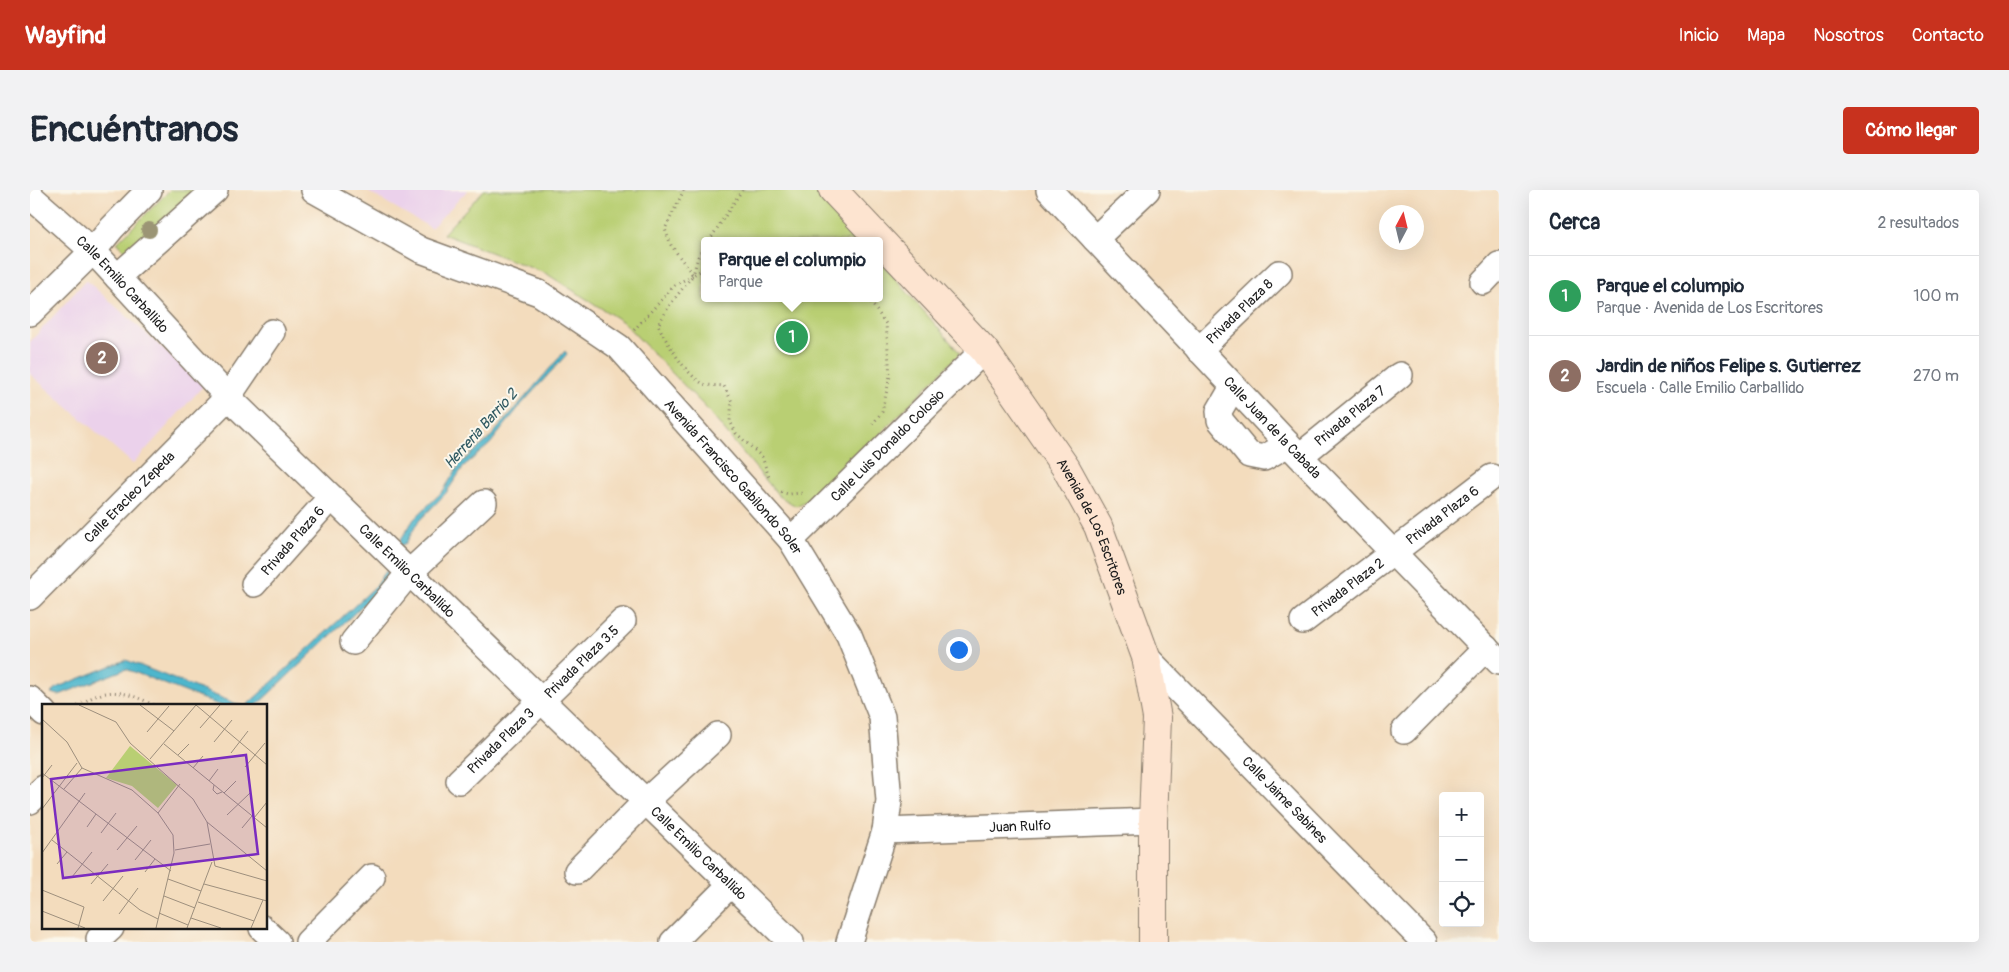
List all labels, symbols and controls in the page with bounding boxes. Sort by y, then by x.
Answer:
text: Wayfind [25,21,106,50]
text: Inicio [1678,24,1719,47]
text: Mapa [1747,24,1785,47]
text: Nosotros [1813,24,1884,47]
text: Contacto [1912,24,1984,47]
button: Cómo llegar [1843,107,1979,154]
text: Encuéntranos [30,108,238,152]
north arrow [1379,205,1424,250]
text: Cerca [1549,209,1600,236]
text: 2 resultados [1877,213,1959,233]
street label: Calle Emilio Carballido [73,232,173,336]
popup [701,237,883,302]
text: Parque el columpio [718,248,866,272]
text: Parque [718,272,763,292]
text: Parque el columpio [1596,274,1744,298]
street label: Privada Plaza 8 [1202,275,1276,347]
text: 1 [1562,286,1568,306]
text: 100 m [1913,286,1959,306]
text: Parque · Avenida de Los Escritores [1596,298,1823,318]
pin: 1 [776,318,808,356]
pin: 2 [86,339,118,377]
text: Jardin de niños Felipe s. Gutierrez [1596,354,1861,378]
text: 2 [1561,366,1569,386]
text: 270 m [1913,366,1959,386]
street label: Calle Juan de la Cabada [1220,373,1325,482]
text: Escuela · Calle Emilio Carballido [1596,378,1804,398]
street label: Privada Plaza 7 [1311,382,1389,450]
water label: Herreria Barrio 2 [440,384,523,473]
street label: Calle Luis Donaldo Colosio [827,385,948,505]
street label: Avenida Francisco Gabilondo Soler [661,396,806,557]
street label: Calle Eracleo Zepeda [80,447,178,546]
street label: Avenida de Los Escritores [1053,455,1131,598]
street label: Privada Plaza 6 [1402,482,1482,548]
street label: Privada Plaza 6 [257,502,328,579]
street label: Calle Emilio Carballido [356,520,459,621]
street label: Privada Plaza 2 [1308,554,1387,620]
street label: Privada Plaza 3.5 [541,621,622,702]
your location [946,637,972,663]
inset map [42,704,268,930]
street label: Privada Plaza 3 [463,704,538,777]
street label: Calle Jaime Sabines [1239,752,1332,847]
map controls [1439,792,1484,927]
button: + [1439,792,1484,837]
street label: Calle Emilio Carballido [647,803,751,904]
street label: Juan Rulfo [989,816,1052,836]
button: − [1439,837,1484,882]
button: locate [1439,882,1484,927]

